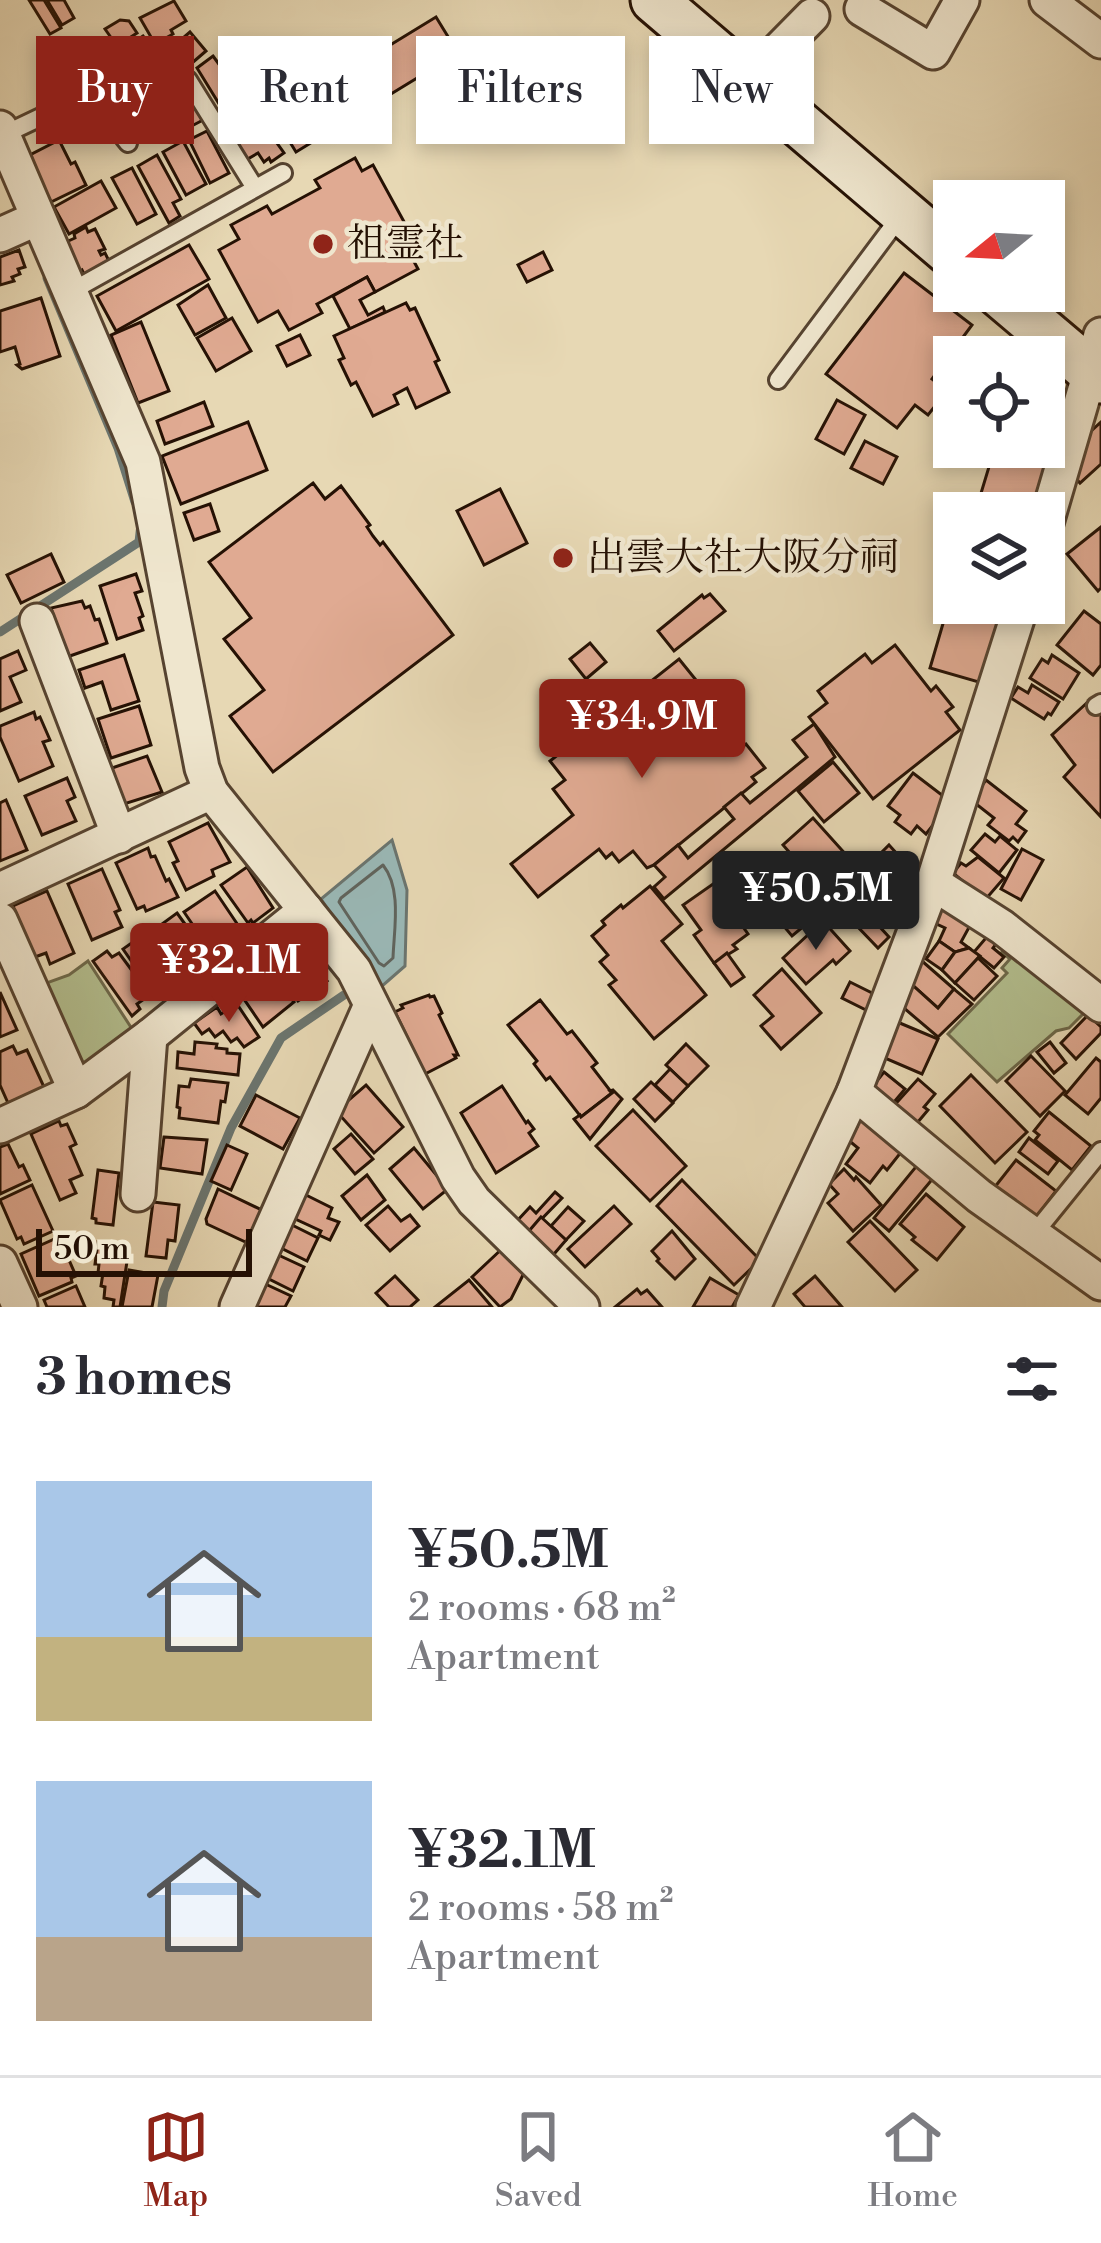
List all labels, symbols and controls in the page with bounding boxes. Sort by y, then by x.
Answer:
chip: Buy [36,36,194,144]
chip: Rent [218,36,392,144]
chip: Filters [416,36,625,144]
chip: New [649,36,814,144]
north arrow [933,180,1065,312]
map controls [933,180,1065,624]
place label: 祖霊社 [347,220,464,269]
marker: 祖霊社 [310,231,336,257]
button: locate [933,336,1065,468]
button: layers [933,492,1065,624]
place label: 出雲大社大阪分祠 [587,534,899,583]
marker: 出雲大社大阪分祠 [550,545,576,571]
pin: ¥34.9M [544,679,740,781]
text: ¥34.9M [566,693,718,742]
pin: ¥50.5M [718,851,914,953]
text: ¥50.5M [739,865,893,914]
pin: ¥32.1M [131,923,327,1025]
text: ¥32.1M [157,937,301,986]
scale bar [36,1223,252,1276]
text: 50 m [54,1229,130,1270]
icon: filters [999,1346,1065,1412]
text: 3 homes [36,1347,232,1411]
text: ¥50.5M [408,1520,609,1584]
icon: home [132,1529,276,1673]
text: 2 rooms · 68 m² [408,1584,676,1633]
text: Apartment [408,1633,600,1682]
text: ¥32.1M [408,1820,596,1884]
icon: home [132,1829,276,1973]
text: 2 rooms · 58 m² [408,1884,674,1933]
text: Apartment [408,1933,600,1982]
tab: Map [143,2104,209,2217]
tab: Saved [495,2104,582,2217]
tab: Home [867,2104,958,2217]

